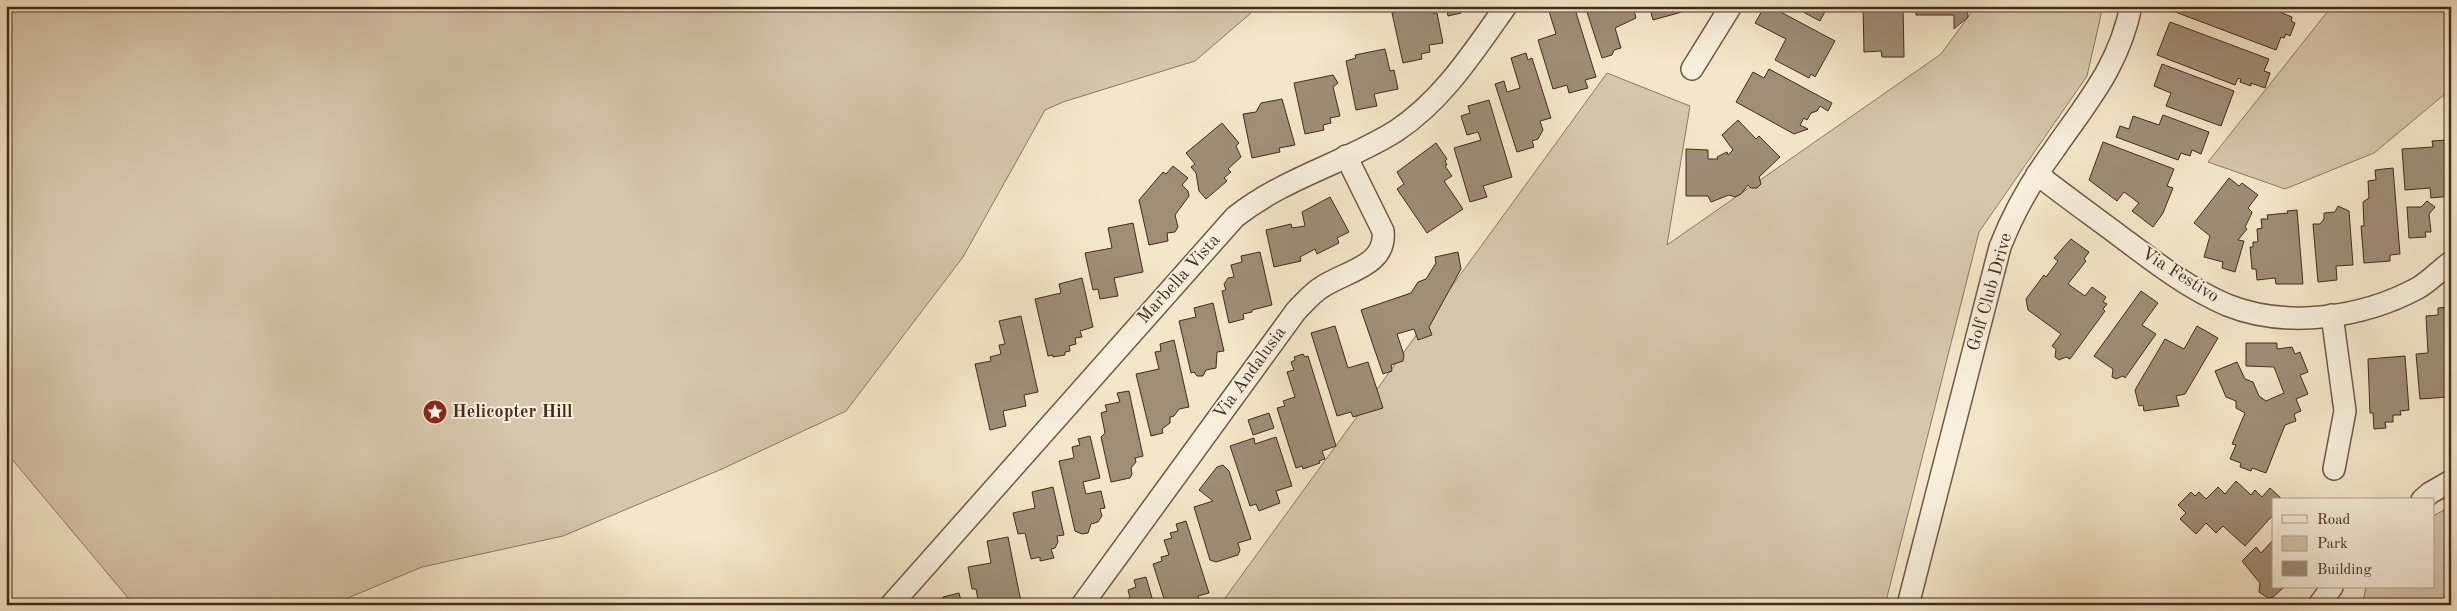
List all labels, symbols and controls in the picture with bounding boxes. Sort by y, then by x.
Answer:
street label: Marbella Vista [1134,231,1224,327]
street label: Golf Club Drive [1965,231,2015,353]
street label: Via Festivo [2138,244,2222,306]
street label: Via Andalusia [1210,323,1290,423]
place icon: Helicopter Hill [422,399,448,425]
place label: Helicopter Hill [452,403,573,421]
legend [2272,498,2434,588]
text: Road [2317,513,2351,528]
text: Park [2317,537,2348,552]
text: Building [2317,563,2372,578]

